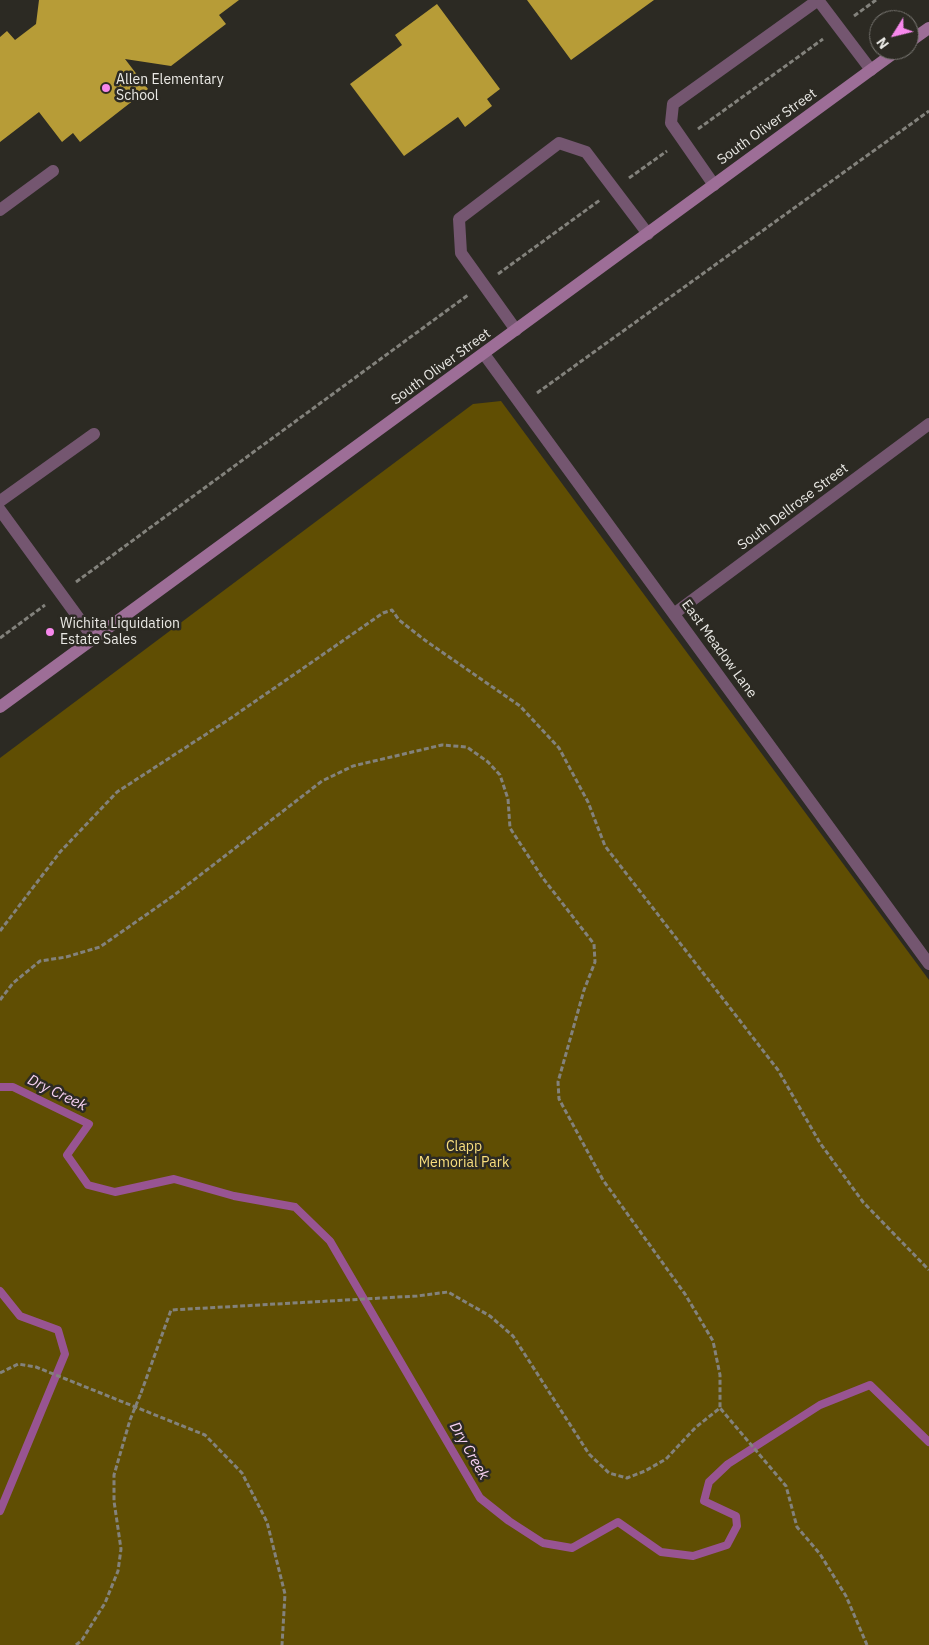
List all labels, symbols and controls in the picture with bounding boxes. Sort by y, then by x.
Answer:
north arrow [869,10,919,60]
text: N [872,34,893,53]
place label: Allen Elementary School [116,72,224,104]
marker: Allen Elementary School [100,82,112,94]
street label: South Oliver Street [714,85,820,169]
street label: South Oliver Street [388,325,494,409]
street label: South Dellrose Street [735,460,851,554]
street label: East Meadow Lane [678,597,760,701]
place label: Wichita Liquidation Estate Sales [60,616,180,648]
marker: Wichita Liquidation Estate Sales [44,626,56,638]
water label: Dry Creek [24,1071,90,1115]
park label: Clapp Memorial Park [419,1139,509,1172]
water label: Dry Creek [445,1419,493,1483]

